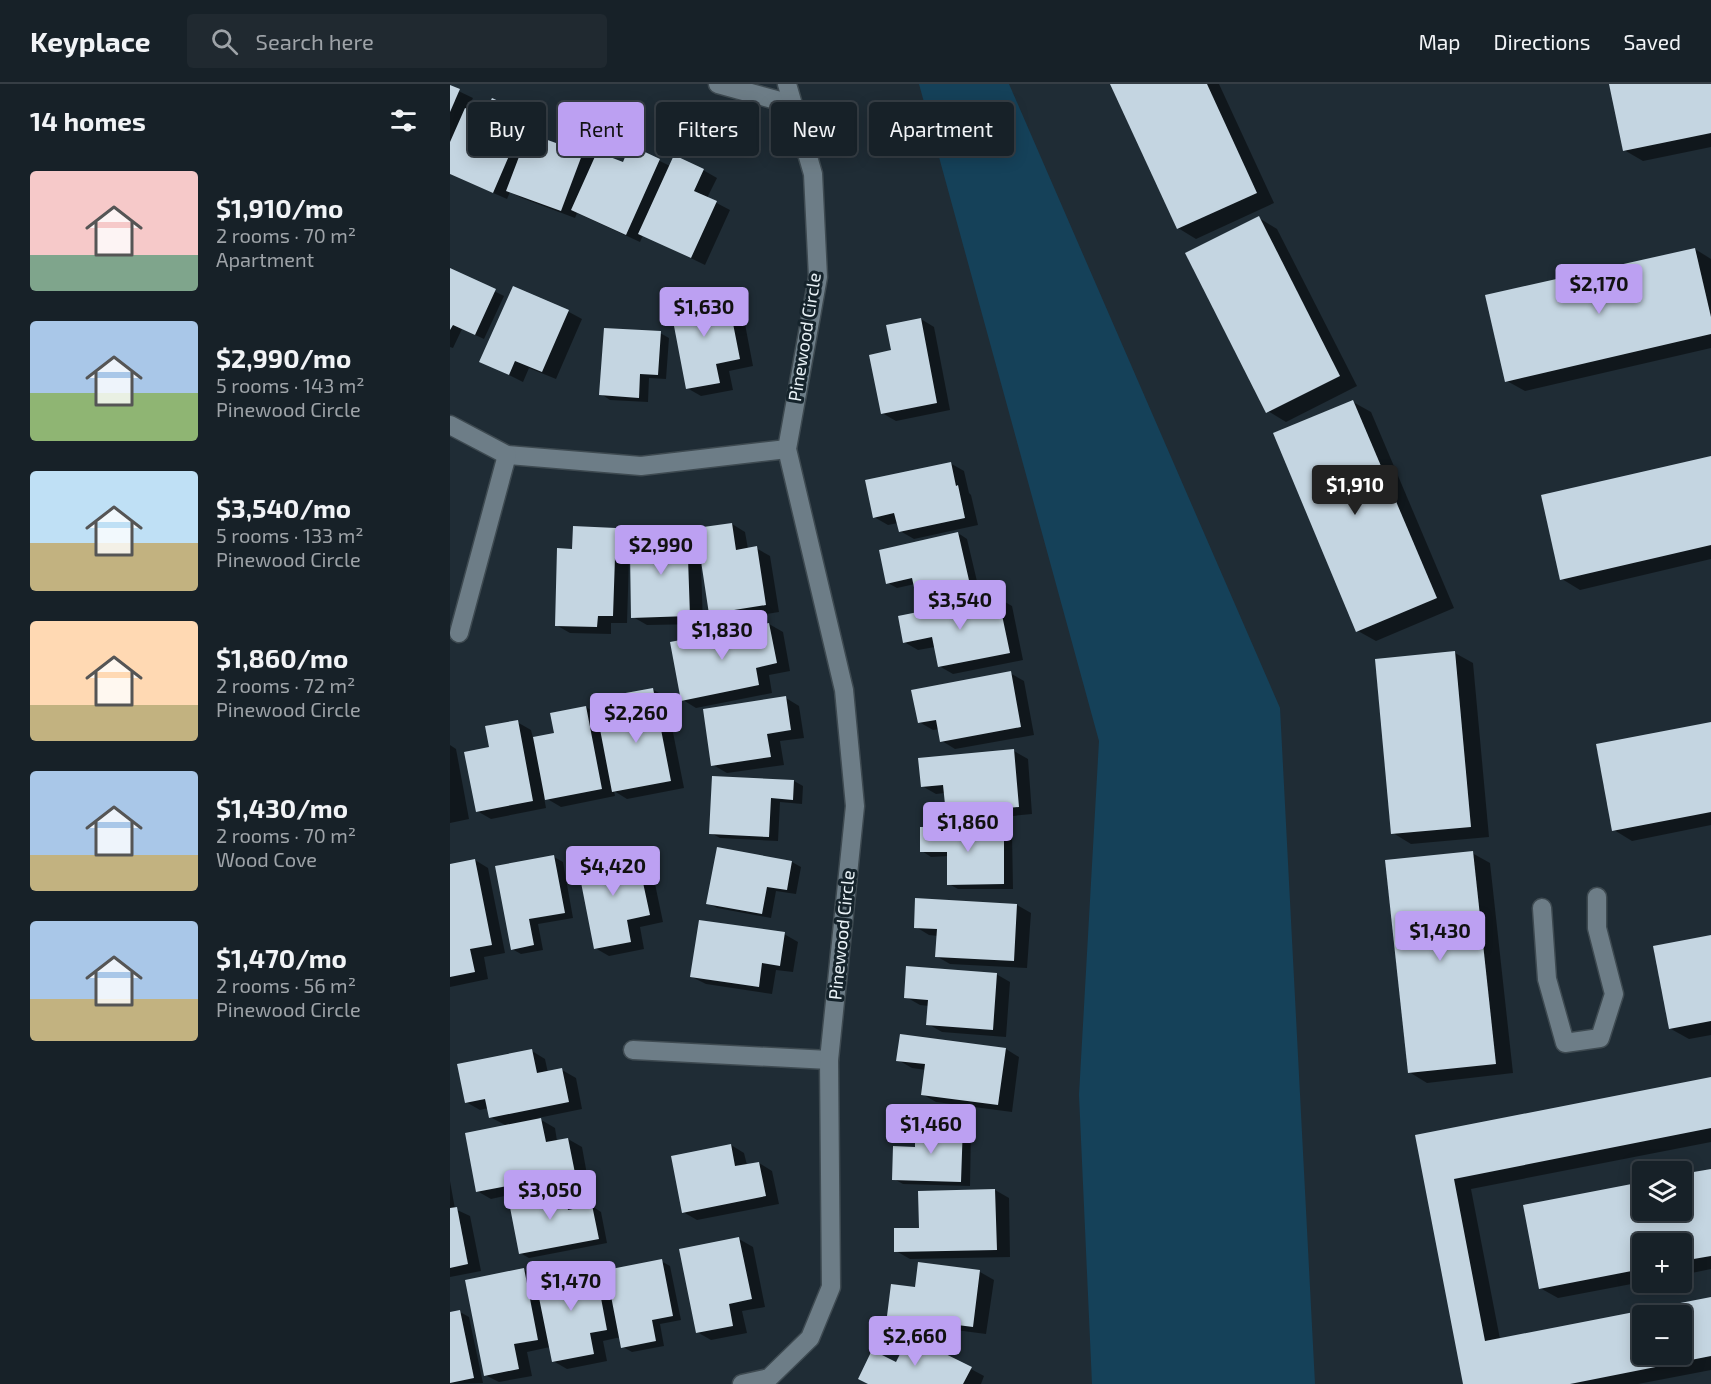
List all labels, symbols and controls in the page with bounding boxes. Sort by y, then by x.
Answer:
search box [187,14,607,68]
text: Keyplace [30,24,151,58]
icon: search [208,25,241,58]
text: Search here [256,28,374,54]
text: Map [1418,29,1461,54]
text: Directions [1494,29,1590,54]
text: Saved [1623,29,1681,54]
chip: Buy [468,102,546,156]
chip: Rent [558,102,644,156]
chip: Filters [656,102,759,156]
chip: New [771,102,857,156]
chip: Apartment [869,102,1014,156]
icon: filters [387,104,420,137]
text: 14 homes [30,105,146,136]
text: $1,910/mo [216,192,343,223]
icon: home [78,195,150,267]
text: 2 rooms · 70 m² [216,223,356,247]
text: Apartment [216,247,314,271]
pin: $2,170 [1550,264,1648,315]
street label: Pinewood Circle [783,271,825,403]
text: $2,170 [1569,271,1629,295]
pin: $1,630 [655,287,753,338]
text: $1,630 [674,294,734,318]
text: $2,990/mo [216,342,351,373]
icon: home [78,345,150,417]
text: 5 rooms · 143 m² [216,373,365,397]
text: Pinewood Circle [216,397,361,421]
pin: $1,910 [1306,465,1404,516]
text: $1,910 [1326,472,1384,496]
text: $3,540/mo [216,492,351,523]
icon: home [78,495,150,567]
text: 5 rooms · 133 m² [216,523,363,547]
pin: $2,990 [612,525,710,576]
text: $2,990 [629,532,693,556]
text: Pinewood Circle [216,547,361,571]
pin: $3,540 [911,580,1009,631]
text: $3,540 [928,587,992,611]
pin: $1,830 [673,610,771,661]
text: $1,830 [691,617,753,641]
text: $1,860/mo [216,642,348,673]
icon: home [78,645,150,717]
text: 2 rooms · 72 m² [216,673,355,697]
pin: $2,260 [587,693,685,744]
text: Pinewood Circle [216,697,361,721]
text: $2,260 [604,700,668,724]
text: $1,430/mo [216,792,348,823]
icon: home [78,795,150,867]
pin: $1,860 [919,802,1017,853]
text: $1,860 [937,809,999,833]
text: 2 rooms · 70 m² [216,823,356,847]
pin: $4,420 [564,846,662,897]
text: Wood Cove [216,847,317,871]
text: $4,420 [580,853,646,877]
street label: Pinewood Circle [823,869,859,1001]
pin: $1,430 [1391,911,1489,962]
text: $1,430 [1409,918,1471,942]
text: $1,470/mo [216,942,347,973]
icon: home [78,945,150,1017]
text: 2 rooms · 56 m² [216,973,356,997]
text: Pinewood Circle [216,997,361,1021]
pin: $1,460 [882,1104,980,1155]
text: $1,460 [900,1111,962,1135]
map controls [1632,1161,1692,1365]
button: layers [1632,1161,1692,1221]
pin: $3,050 [501,1170,599,1221]
text: $3,050 [518,1177,582,1201]
button: + [1632,1233,1692,1293]
pin: $1,470 [522,1261,620,1312]
text: $1,470 [541,1268,601,1292]
button: − [1632,1305,1692,1365]
pin: $2,660 [866,1316,964,1367]
text: $2,660 [883,1323,947,1347]

